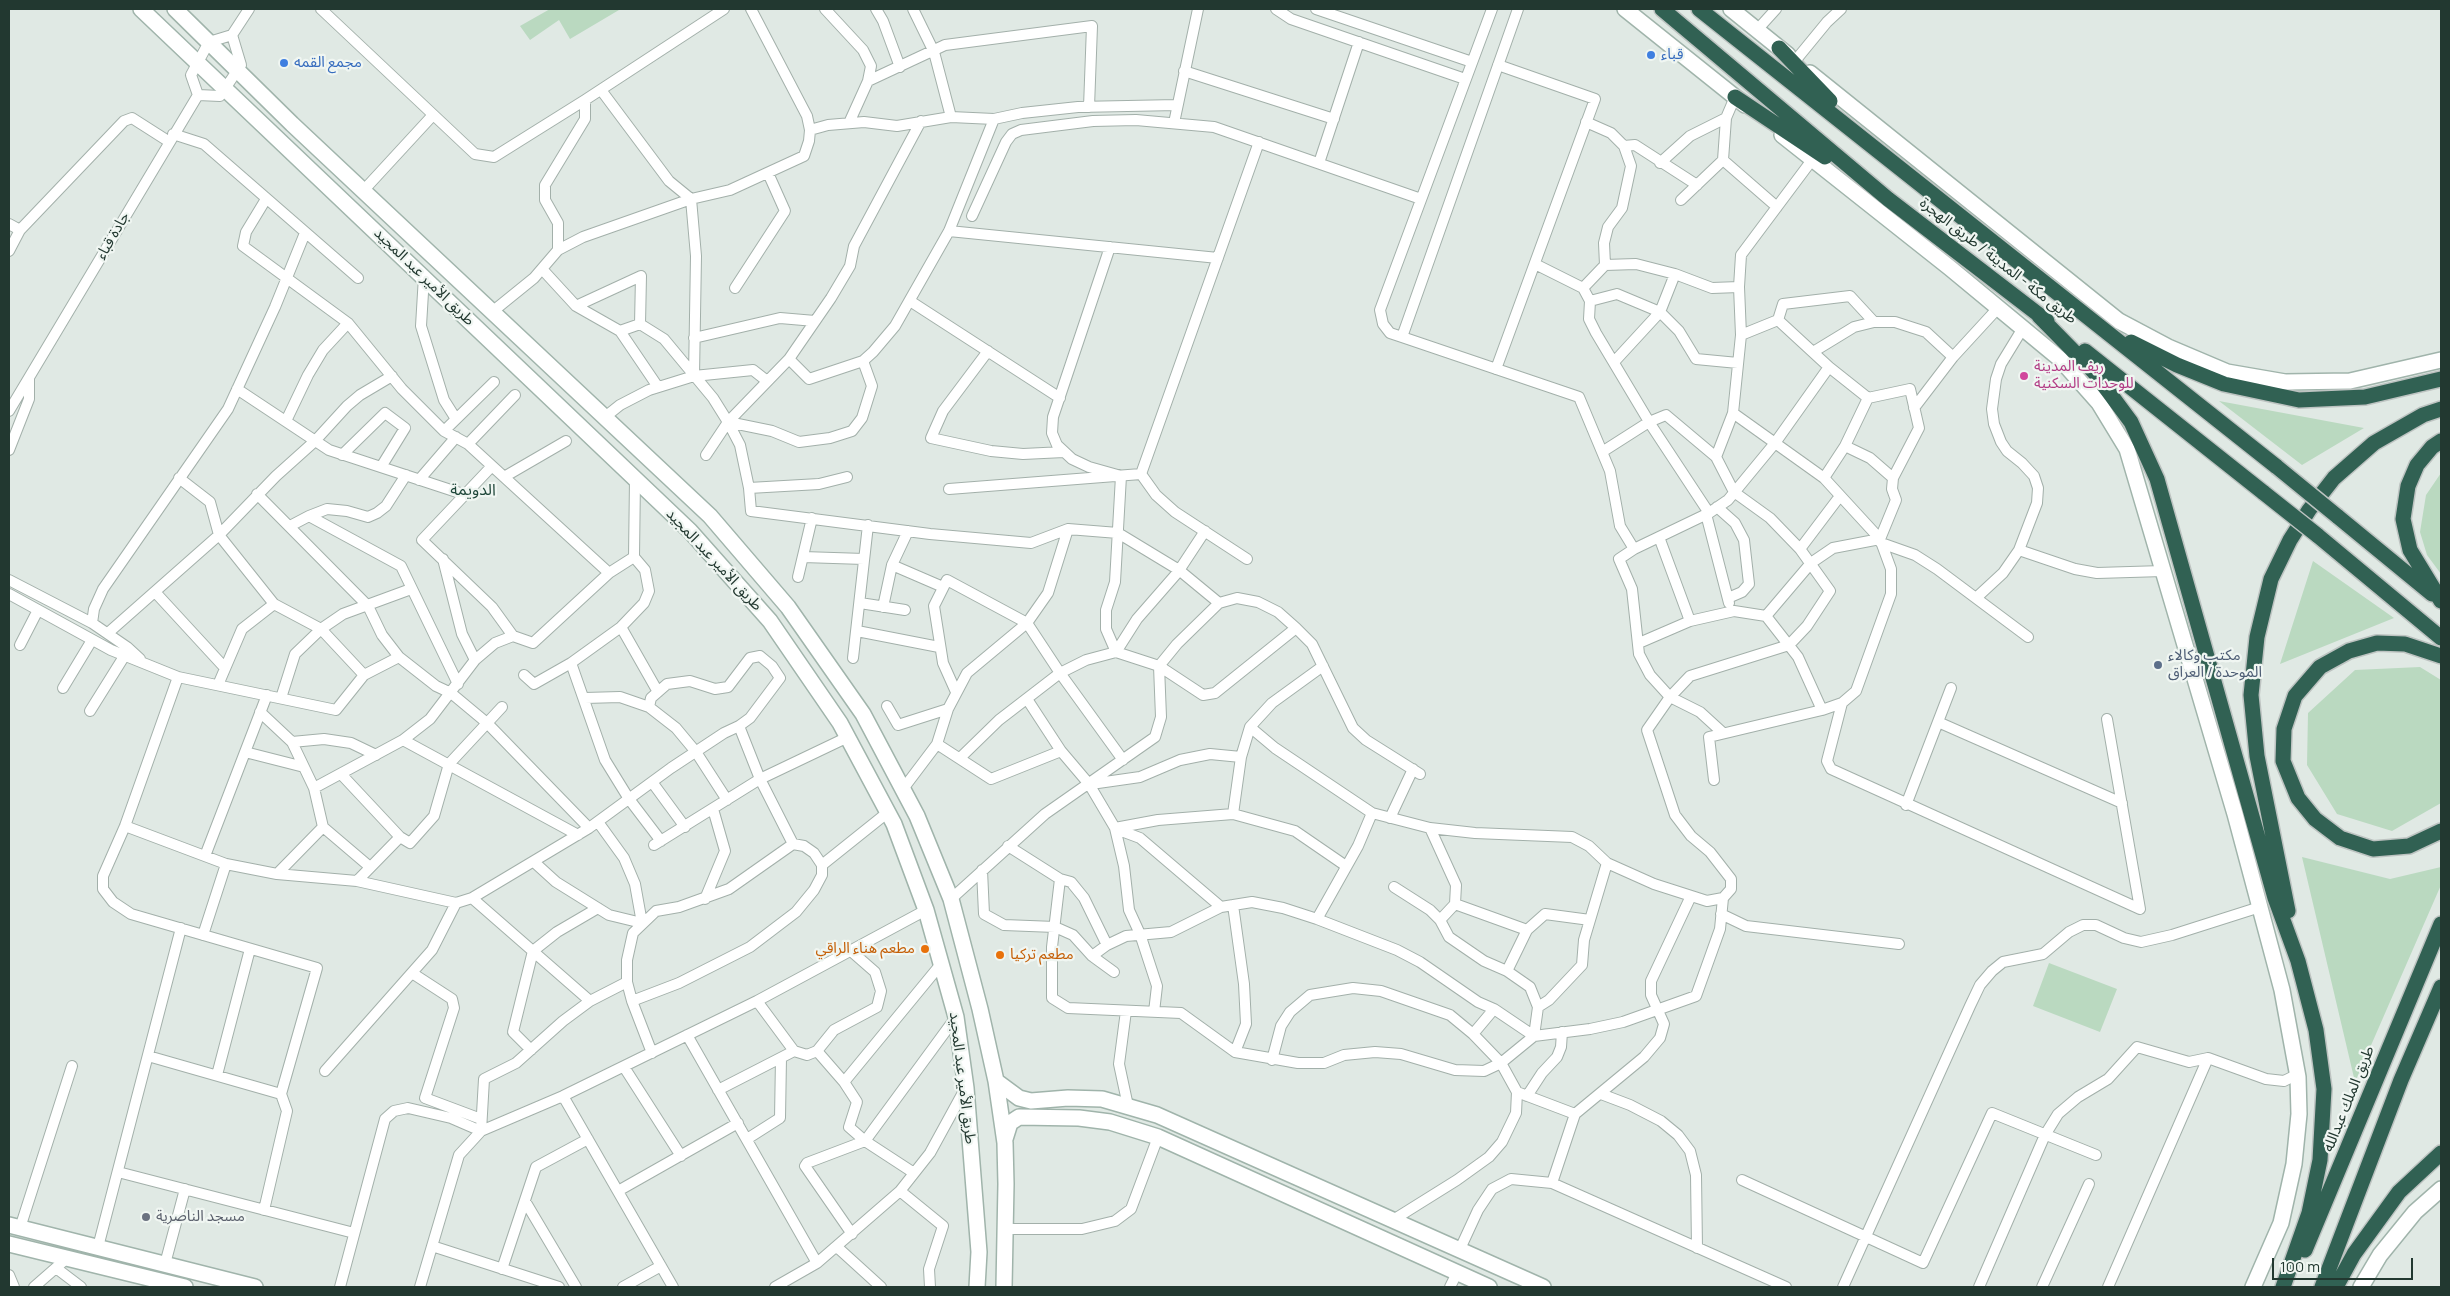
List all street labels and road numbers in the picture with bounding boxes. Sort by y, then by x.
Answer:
street label: طريق مكة - المدينة / طريق الهجرة [1916,194,2080,328]
street label: جادة قباء [92,209,134,263]
street label: طريق الأمير عبد المجيد [370,224,478,330]
street label: طريق الأمير عبد المجيد [662,505,766,615]
street label: طريق الأمير عبد المجيد [945,1011,979,1145]
street label: طريق الملك عبدالله [2320,1043,2378,1155]

